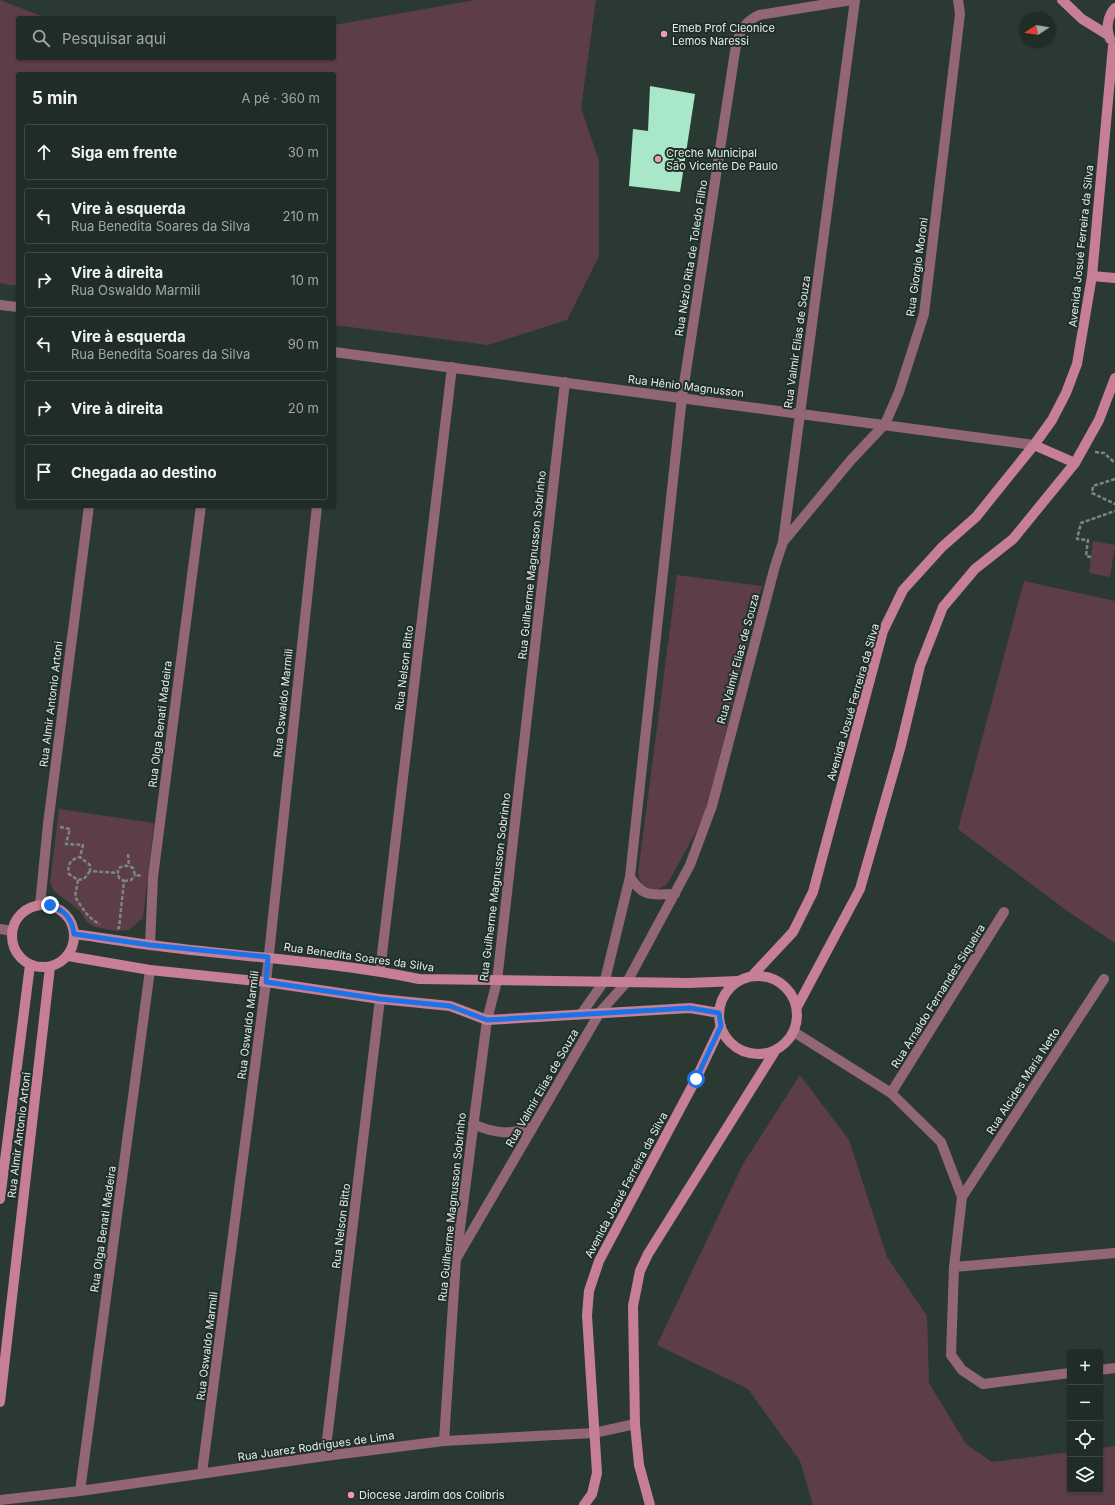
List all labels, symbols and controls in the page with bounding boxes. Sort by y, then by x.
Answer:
north arrow [1019,12,1055,48]
search box [16,16,336,60]
place label: Emeb Prof Cleonice Lemos Naressi [672,21,775,48]
icon: search [30,27,52,49]
text: Pesquisar aqui [62,29,166,48]
marker: Emeb Prof Cleonice Lemos Naressi [659,29,669,39]
text: 5 min [32,88,78,108]
text: A pé · 360 m [241,90,320,106]
icon: ahead [33,141,55,163]
text: Siga em frente [71,143,177,162]
text: 30 m [288,144,319,160]
place label: Creche Municipal São Vicente De Paulo [666,146,778,173]
marker: Creche Municipal São Vicente De Paulo [653,154,663,164]
street label: Avenida Josué Ferreira da Silva [1066,164,1096,328]
street label: Rua Nézio Rita de Toledo Filho [672,178,710,337]
text: Vire à esquerda [71,199,186,218]
icon: left [33,205,55,227]
text: 210 m [283,208,319,224]
street label: Rua Giorgio Moroni [903,217,931,317]
text: Rua Benedita Soares da Silva [71,218,250,234]
text: Vire à direita [71,263,163,282]
icon: right [33,269,55,291]
text: 10 m [290,272,319,288]
street label: Rua Valmir Elias de Souza [781,275,813,409]
text: Rua Oswaldo Marmili [71,282,200,298]
text: Vire à esquerda [71,327,186,346]
icon: left [33,333,55,355]
text: 90 m [288,336,319,352]
text: Rua Benedita Soares da Silva [71,346,250,362]
street label: Rua Hênio Magnusson [627,372,745,400]
icon: right [33,397,55,419]
text: Vire à direita [71,399,163,418]
text: 20 m [288,400,319,416]
icon: arrive [33,461,55,483]
text: Chegada ao destino [71,463,217,482]
street label: Rua Guilherme Magnusson Sobrinho [515,469,549,660]
street label: Rua Valmir Elias de Souza [714,593,762,725]
street label: Avenida Josué Ferreira da Silva [824,622,882,782]
street label: Rua Nelson Bitto [392,624,416,711]
street label: Rua Almir Antonio Artoni [36,640,66,768]
street label: Rua Oswaldo Marmili [270,648,296,758]
street label: Rua Olga Benati Madeira [145,660,175,788]
street label: Rua Guilherme Magnusson Sobrinho [476,792,514,982]
route end [41,896,59,914]
street label: Rua Arnaldo Fernandes Siqueira [888,922,988,1070]
street label: Rua Benedita Soares da Silva [283,940,435,974]
street label: Rua Oswaldo Marmili [234,970,262,1080]
street label: Rua Alcides Maria Netto [983,1025,1063,1137]
street label: Rua Valmir Elias de Souza [502,1027,582,1149]
route start [687,1070,705,1088]
street label: Rua Almir Antonio Artoni [4,1071,34,1199]
street label: Avenida Josué Ferreira da Silva [582,1110,670,1260]
street label: Rua Guilherme Magnusson Sobrinho [435,1111,469,1302]
street label: Rua Olga Benati Madeira [87,1165,119,1293]
street label: Rua Nelson Bitto [329,1182,353,1269]
street label: Rua Oswaldo Marmili [193,1291,221,1401]
map controls [1067,1349,1103,1493]
button: + [1067,1349,1103,1385]
button: − [1067,1385,1103,1421]
button: locate [1067,1421,1103,1457]
street label: Rua Juarez Rodrigues de Lima [237,1428,395,1464]
button: layers [1067,1457,1103,1493]
place label: Diocese Jardim dos Colibris [359,1488,505,1502]
marker: Diocese Jardim dos Colibris [346,1490,356,1500]

